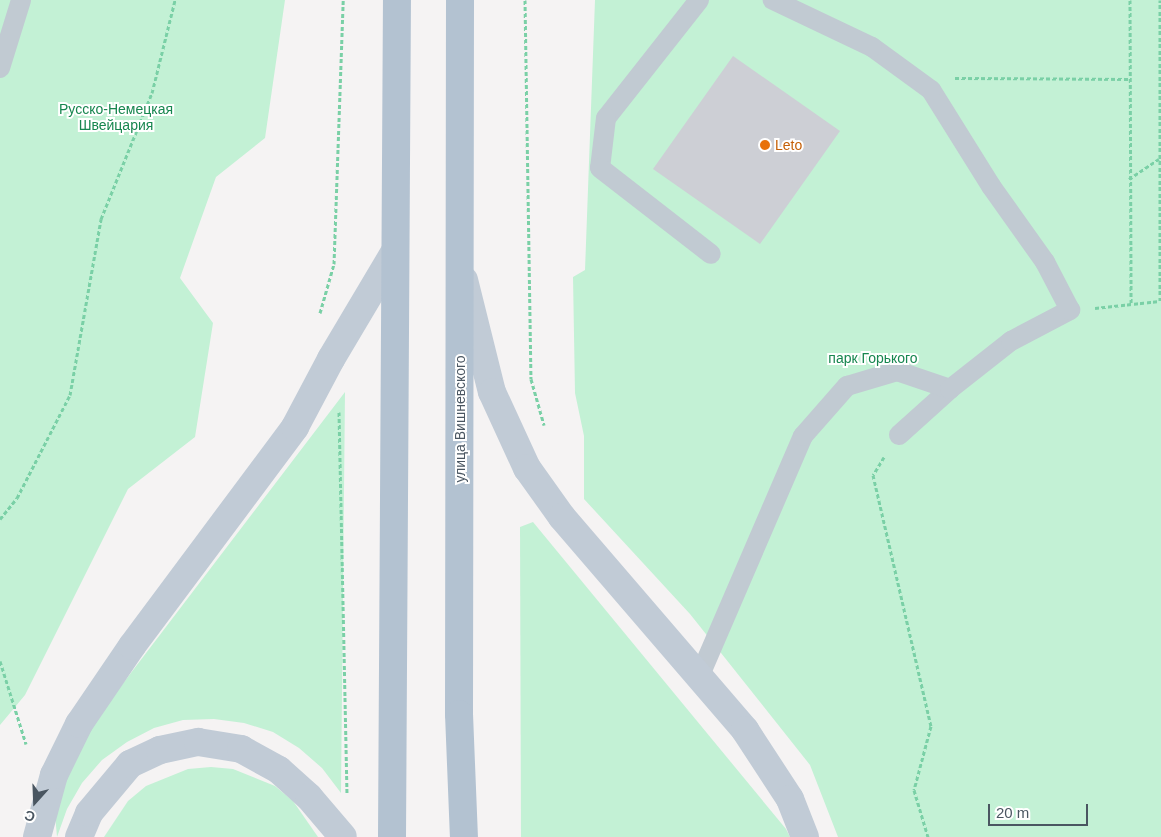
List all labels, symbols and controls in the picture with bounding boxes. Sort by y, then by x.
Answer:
park label: Русско-Немецкая Швейцария [59,101,173,134]
place label: Leto [775,137,802,153]
marker: Leto [759,139,771,151]
park label: парк Горького [828,350,918,366]
street label: улица Вишневского [452,355,468,483]
north arrow [10,777,60,827]
scale bar [991,794,1091,826]
text: 20 m [996,804,1029,821]
text: С [22,807,37,825]

